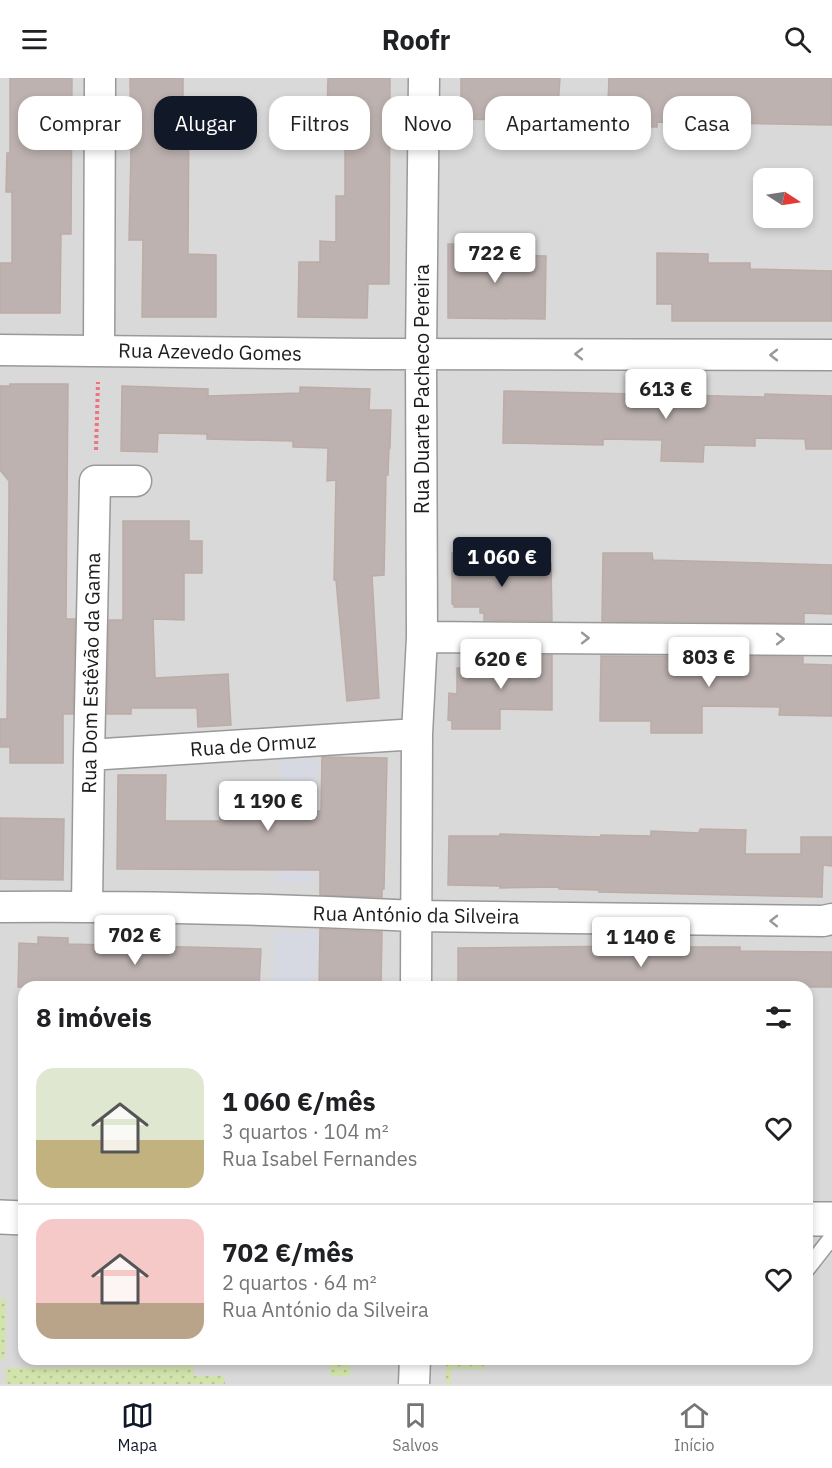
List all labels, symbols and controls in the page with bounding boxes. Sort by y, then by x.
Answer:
text: Roofr [382,22,450,57]
icon: menu [18,23,51,56]
icon: search [781,23,814,56]
chip: Comprar [18,96,142,150]
chip: Alugar [154,96,257,150]
chip: Filtros [269,96,370,150]
chip: Novo [382,96,473,150]
chip: Apartamento [485,96,651,150]
chip: Casa [663,96,751,150]
north arrow [753,168,813,228]
map controls [753,168,813,228]
pin: 722 € [453,233,537,284]
text: 722 € [468,239,522,266]
street label: Rua Duarte Pacheco Pereira [408,264,435,514]
street label: Rua Azevedo Gomes [118,336,302,367]
one-way arrow [574,348,583,360]
one-way arrow [769,349,778,361]
pin: 613 € [624,369,708,420]
text: 613 € [639,375,693,402]
pin: 1 060 € [447,537,557,588]
text: 1 060 € [467,543,537,570]
street label: Rua Dom Estêvão da Gama [75,552,106,794]
one-way arrow [581,632,590,644]
one-way arrow [776,633,785,645]
pin: 803 € [667,637,751,688]
pin: 620 € [459,639,543,690]
text: 803 € [682,643,736,670]
text: 620 € [474,645,528,672]
street label: Rua de Ormuz [189,727,317,762]
pin: 1 190 € [213,781,323,832]
text: 1 190 € [233,787,303,814]
street label: Rua António da Silveira [312,899,520,930]
pin: 702 € [93,915,177,966]
one-way arrow [769,915,778,927]
pin: 1 140 € [586,917,696,968]
text: 702 € [108,921,162,948]
text: 1 140 € [606,923,676,950]
text: 8 imóveis [36,1000,152,1034]
icon: filters [762,1001,795,1034]
text: 1 060 €/mês [222,1084,376,1118]
icon: home [84,1092,156,1164]
icon: heart [762,1112,795,1145]
text: 3 quartos · 104 m² [222,1118,389,1145]
text: Rua Isabel Fernandes [222,1145,417,1172]
text: 702 €/mês [222,1235,354,1269]
icon: home [84,1243,156,1315]
icon: heart [762,1263,795,1296]
text: 2 quartos · 64 m² [222,1269,377,1296]
text: Rua António da Silveira [222,1296,429,1323]
tab: Mapa [118,1399,157,1455]
tab: Salvos [392,1399,439,1455]
tab: Início [674,1399,714,1455]

